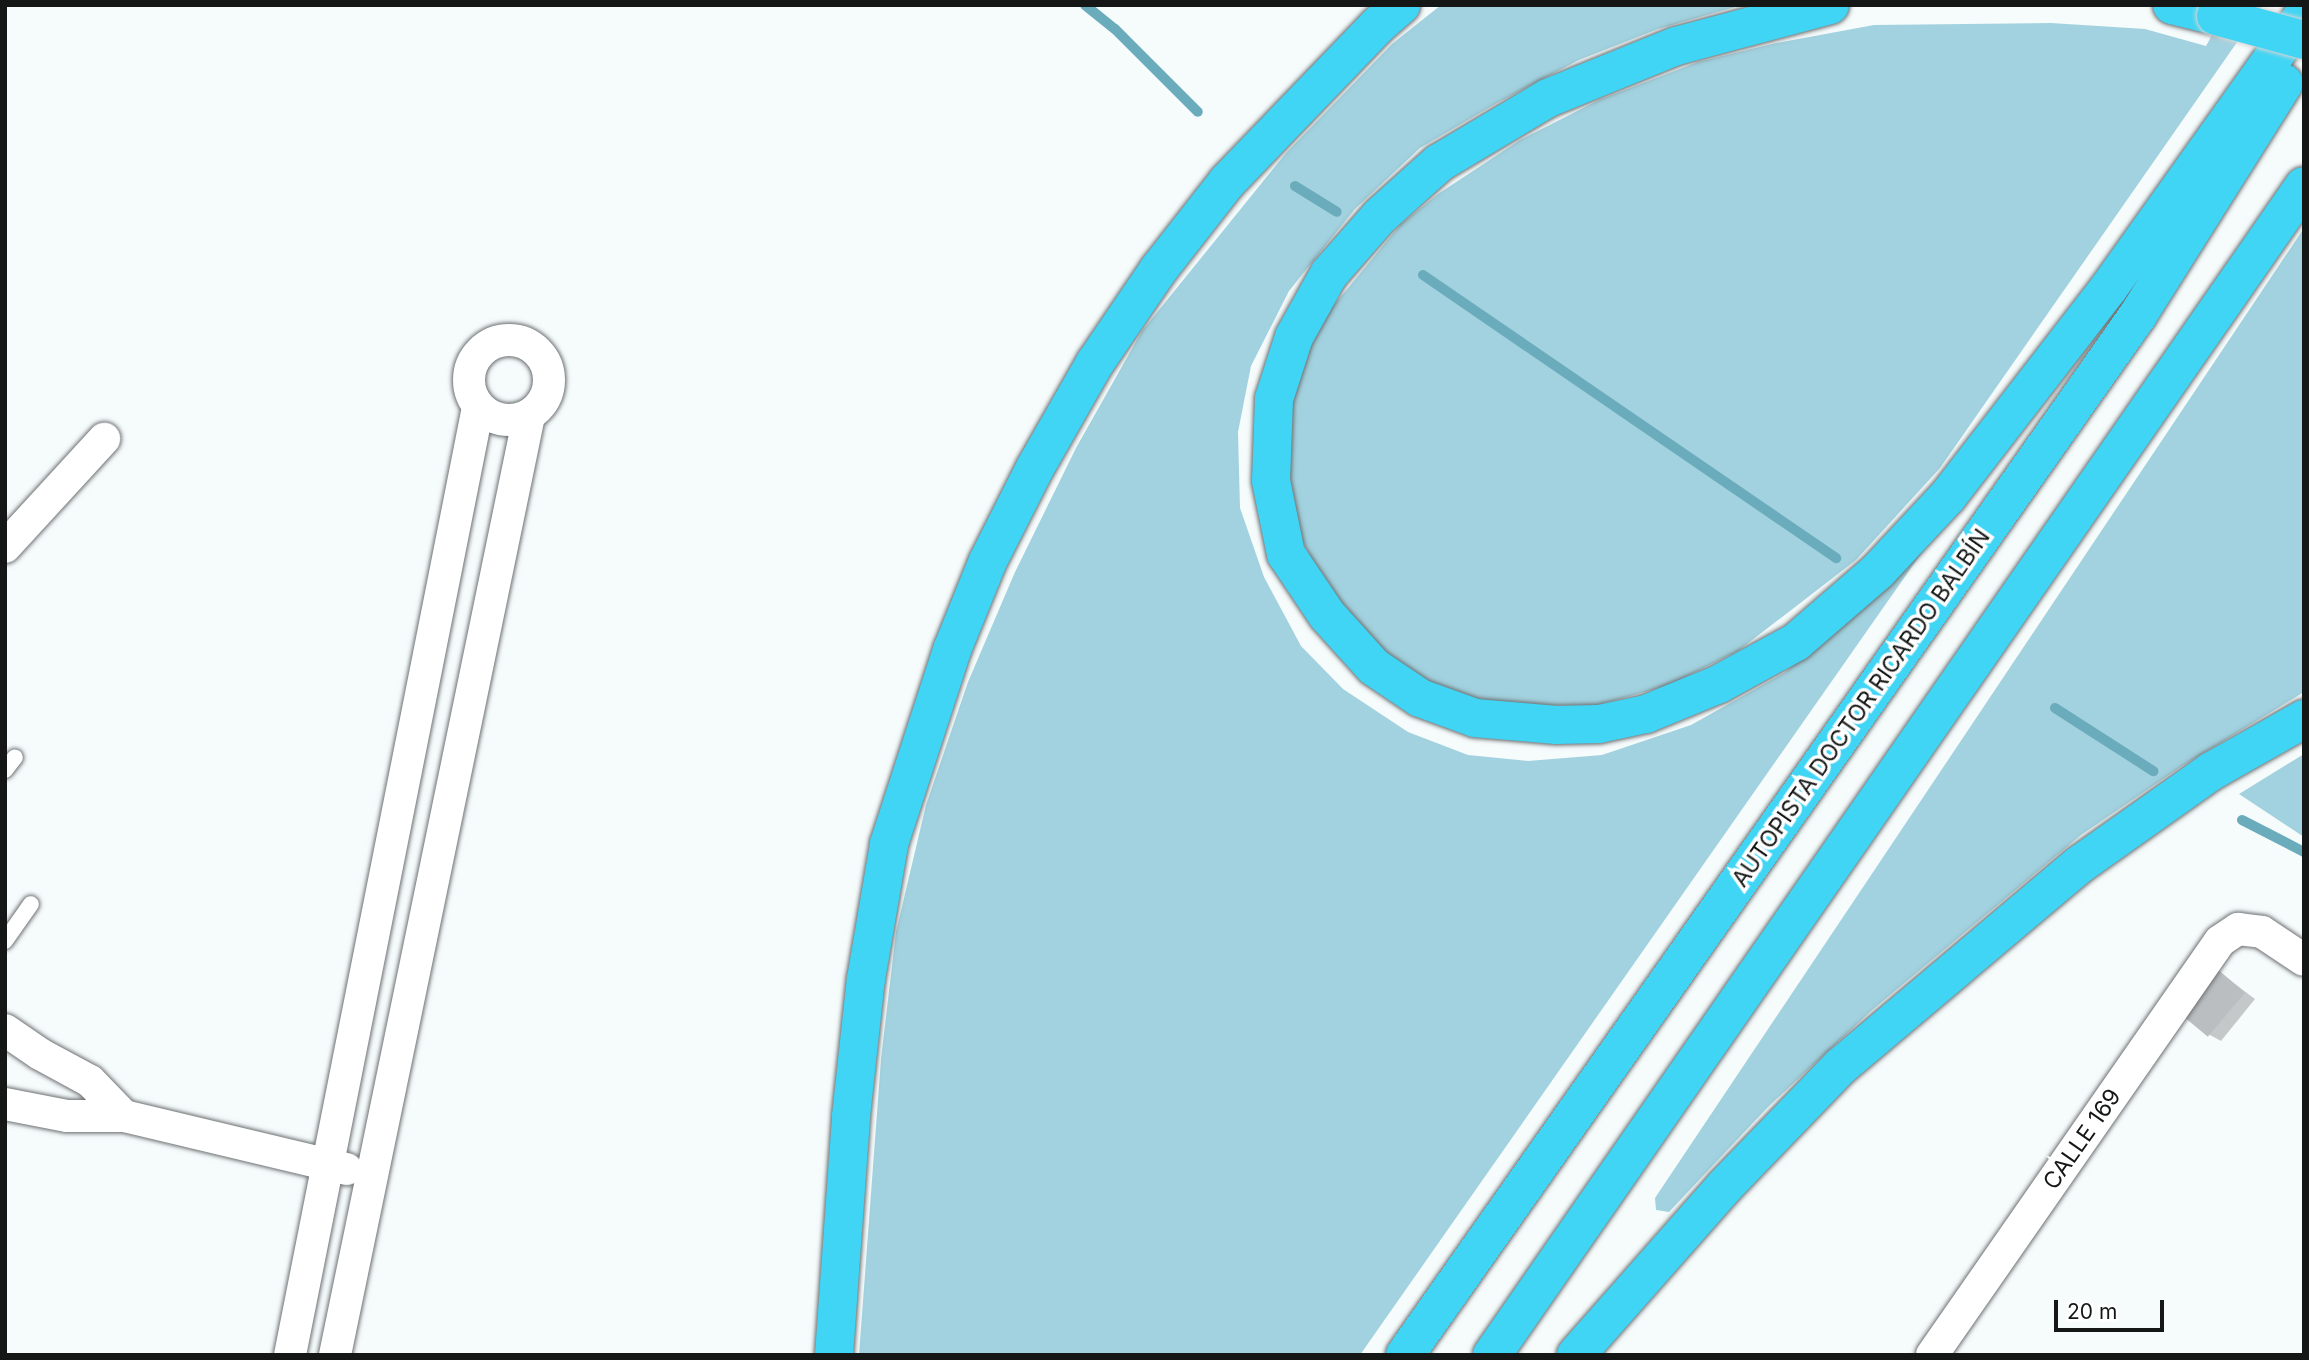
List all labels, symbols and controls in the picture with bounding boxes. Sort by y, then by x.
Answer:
street label: AUTOPISTA DOCTOR RICARDO BALBÍN [1726,524,1996,892]
street label: CALLE 169 [2037,1083,2127,1195]
scale bar [2057,1286,2167,1330]
text: 20 m [2067,1299,2117,1324]

